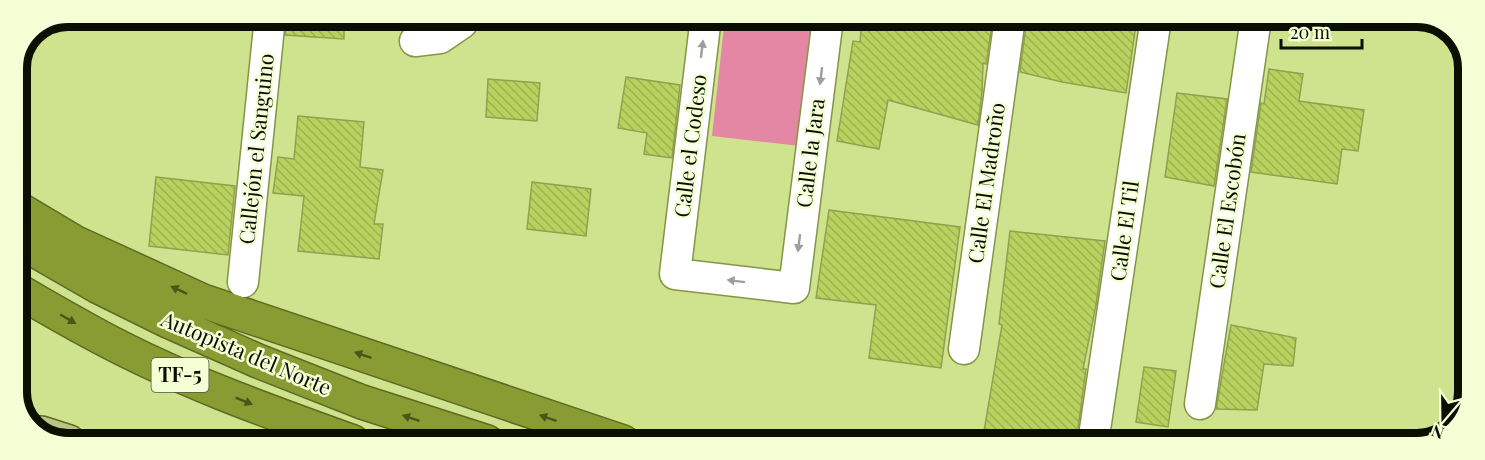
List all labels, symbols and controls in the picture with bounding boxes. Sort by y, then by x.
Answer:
scale bar [1281,12,1362,50]
text: 20 m [1290,20,1330,44]
one-way arrow [698,39,707,58]
street label: Callejón el Sanguino [231,52,279,246]
one-way arrow [816,66,826,85]
street label: Calle el Codeso [666,73,712,219]
street label: Calle la Jara [788,96,830,209]
street label: Calle El Madroño [960,101,1010,265]
street label: Calle El Escobón [1201,131,1251,290]
street label: Calle El Til [1102,179,1144,283]
one-way arrow [795,233,804,252]
one-way arrow [726,276,745,286]
one-way arrow [171,286,188,295]
street label: Autopista del Norte [157,303,336,401]
one-way arrow [59,314,76,324]
one-way arrow [354,350,372,360]
road number: TF-5 [152,358,208,392]
north arrow [1413,388,1473,448]
one-way arrow [235,397,253,406]
one-way arrow [539,412,557,422]
one-way arrow [402,413,420,422]
text: N [1428,421,1447,444]

